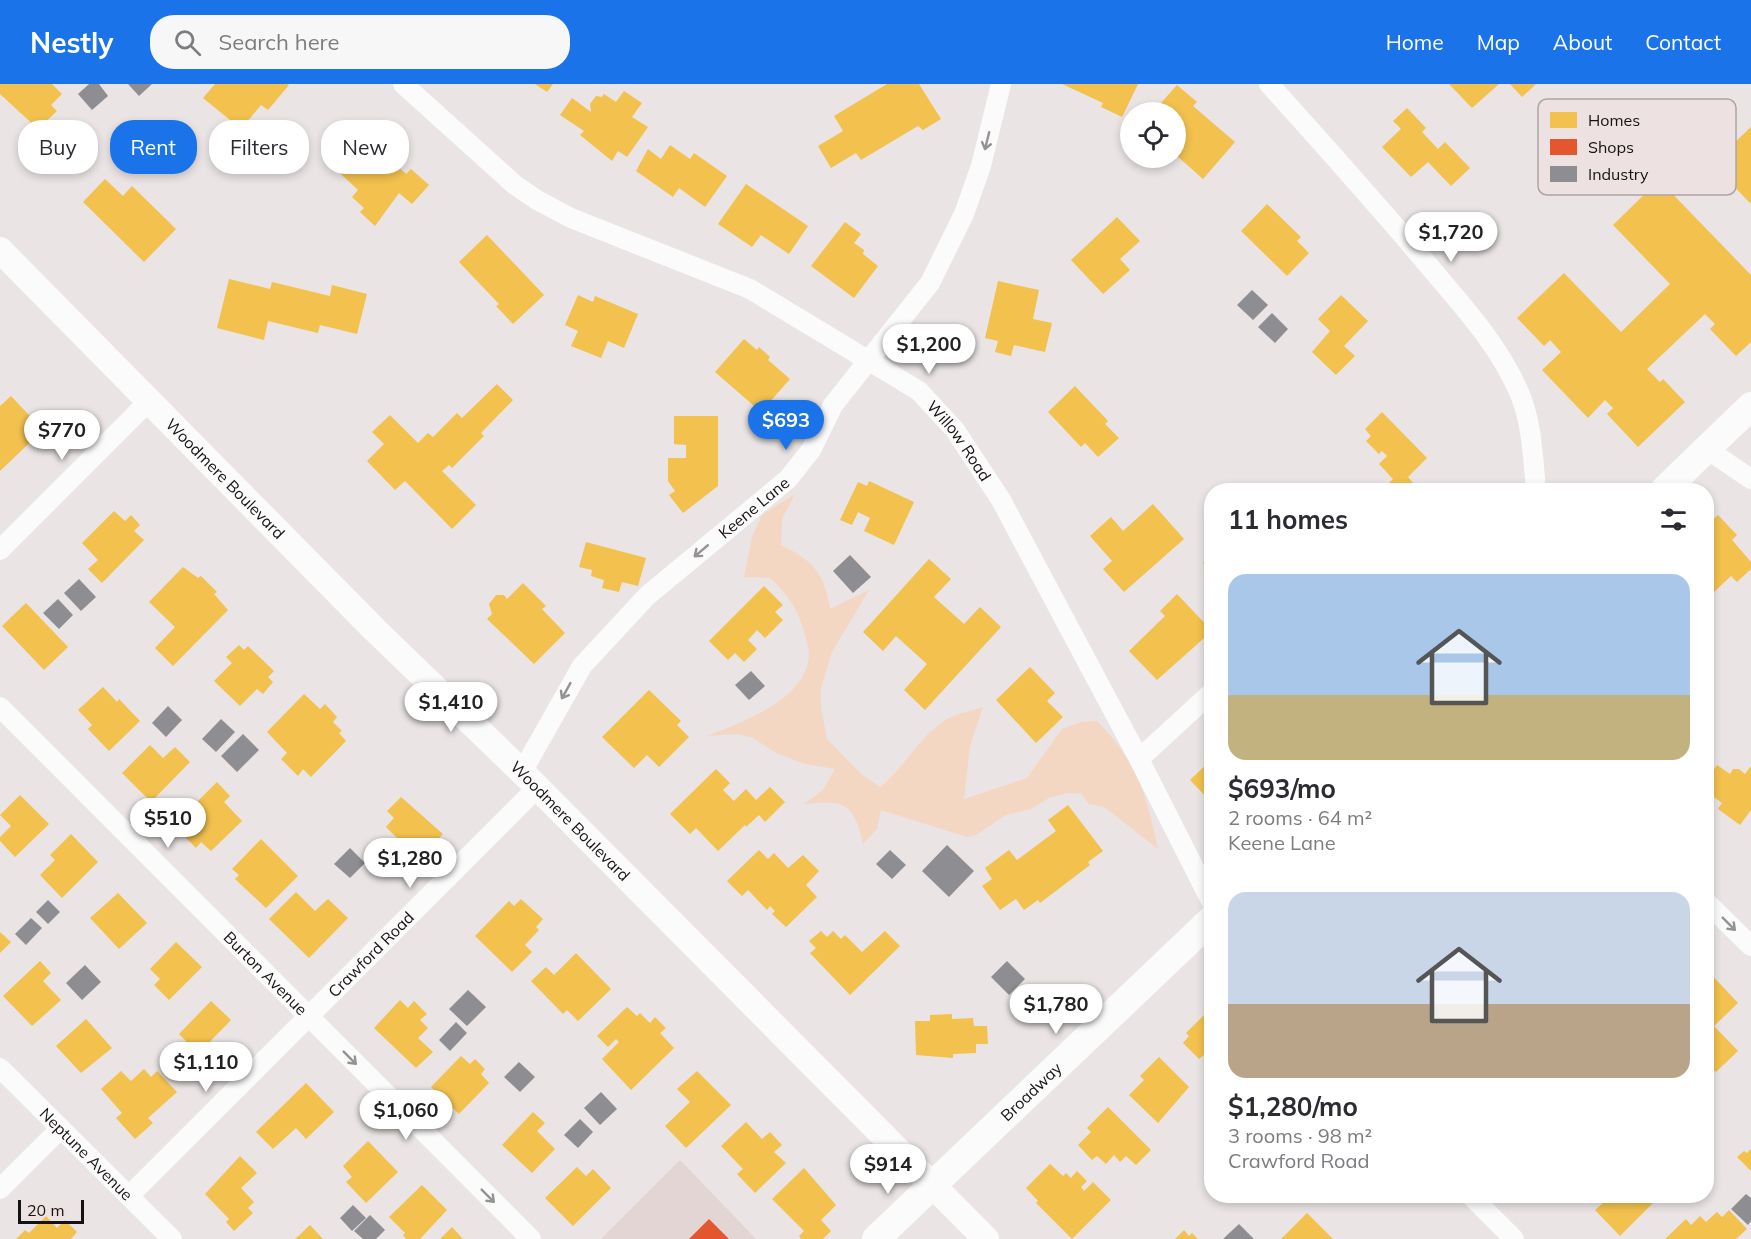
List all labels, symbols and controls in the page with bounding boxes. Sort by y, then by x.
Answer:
search box [150,15,570,69]
text: Nestly [30,25,114,60]
icon: search [171,26,204,59]
text: Search here [219,28,339,56]
text: Home [1386,29,1444,55]
text: Map [1477,29,1520,55]
text: About [1553,29,1612,55]
text: Contact [1645,29,1721,55]
legend [1538,99,1736,195]
map controls [1120,102,1186,168]
button: locate [1120,102,1186,168]
text: Homes [1588,110,1640,130]
chip: Buy [18,120,98,174]
chip: Rent [110,120,197,174]
chip: Filters [209,120,309,174]
chip: New [321,120,409,174]
one-way arrow [980,131,992,150]
text: Shops [1588,137,1634,157]
text: Industry [1588,164,1649,184]
pin: $1,720 [1402,212,1500,263]
text: $1,720 [1419,219,1483,244]
pin: $1,200 [880,324,978,375]
text: $1,200 [897,331,961,356]
street label: Willow Road [923,396,996,485]
pin: $693 [750,400,822,451]
text: $693 [762,407,810,432]
pin: $770 [26,410,98,461]
street label: Woodmere Boulevard [162,414,289,543]
text: $770 [38,417,86,442]
street label: Keene Lane [714,472,793,543]
text: 11 homes [1228,503,1348,536]
icon: filters [1657,503,1690,536]
one-way arrow [693,545,709,558]
icon: home [1405,613,1513,721]
pin: $1,410 [402,682,500,733]
one-way arrow [560,682,572,699]
text: $1,410 [419,689,483,714]
street label: Woodmere Boulevard [507,757,634,885]
text: $693/mo [1228,772,1336,805]
pin: $510 [132,798,204,849]
text: $510 [144,805,192,830]
text: 2 rooms · 64 m² [1228,805,1372,830]
text: Keene Lane [1228,830,1336,855]
pin: $1,280 [361,838,459,889]
text: $1,280 [378,845,442,870]
street label: Crawford Road [324,907,418,1001]
one-way arrow [1722,917,1736,932]
street label: Burton Avenue [220,927,312,1019]
icon: home [1405,931,1513,1039]
pin: $1,780 [1007,984,1105,1035]
text: $1,780 [1024,991,1088,1016]
pin: $1,110 [157,1042,255,1093]
text: $1,110 [174,1049,238,1074]
one-way arrow [342,1050,357,1065]
street label: Broadway [996,1057,1066,1125]
pin: $1,060 [357,1090,455,1141]
text: $1,280/mo [1228,1090,1358,1123]
text: $1,060 [374,1097,438,1122]
street label: Neptune Avenue [36,1104,137,1205]
text: 3 rooms · 98 m² [1228,1123,1372,1148]
pin: $914 [852,1144,924,1195]
text: Crawford Road [1228,1148,1370,1173]
text: $914 [864,1151,912,1176]
one-way arrow [480,1189,495,1203]
scale bar [18,1197,84,1224]
text: 20 m [27,1200,64,1220]

